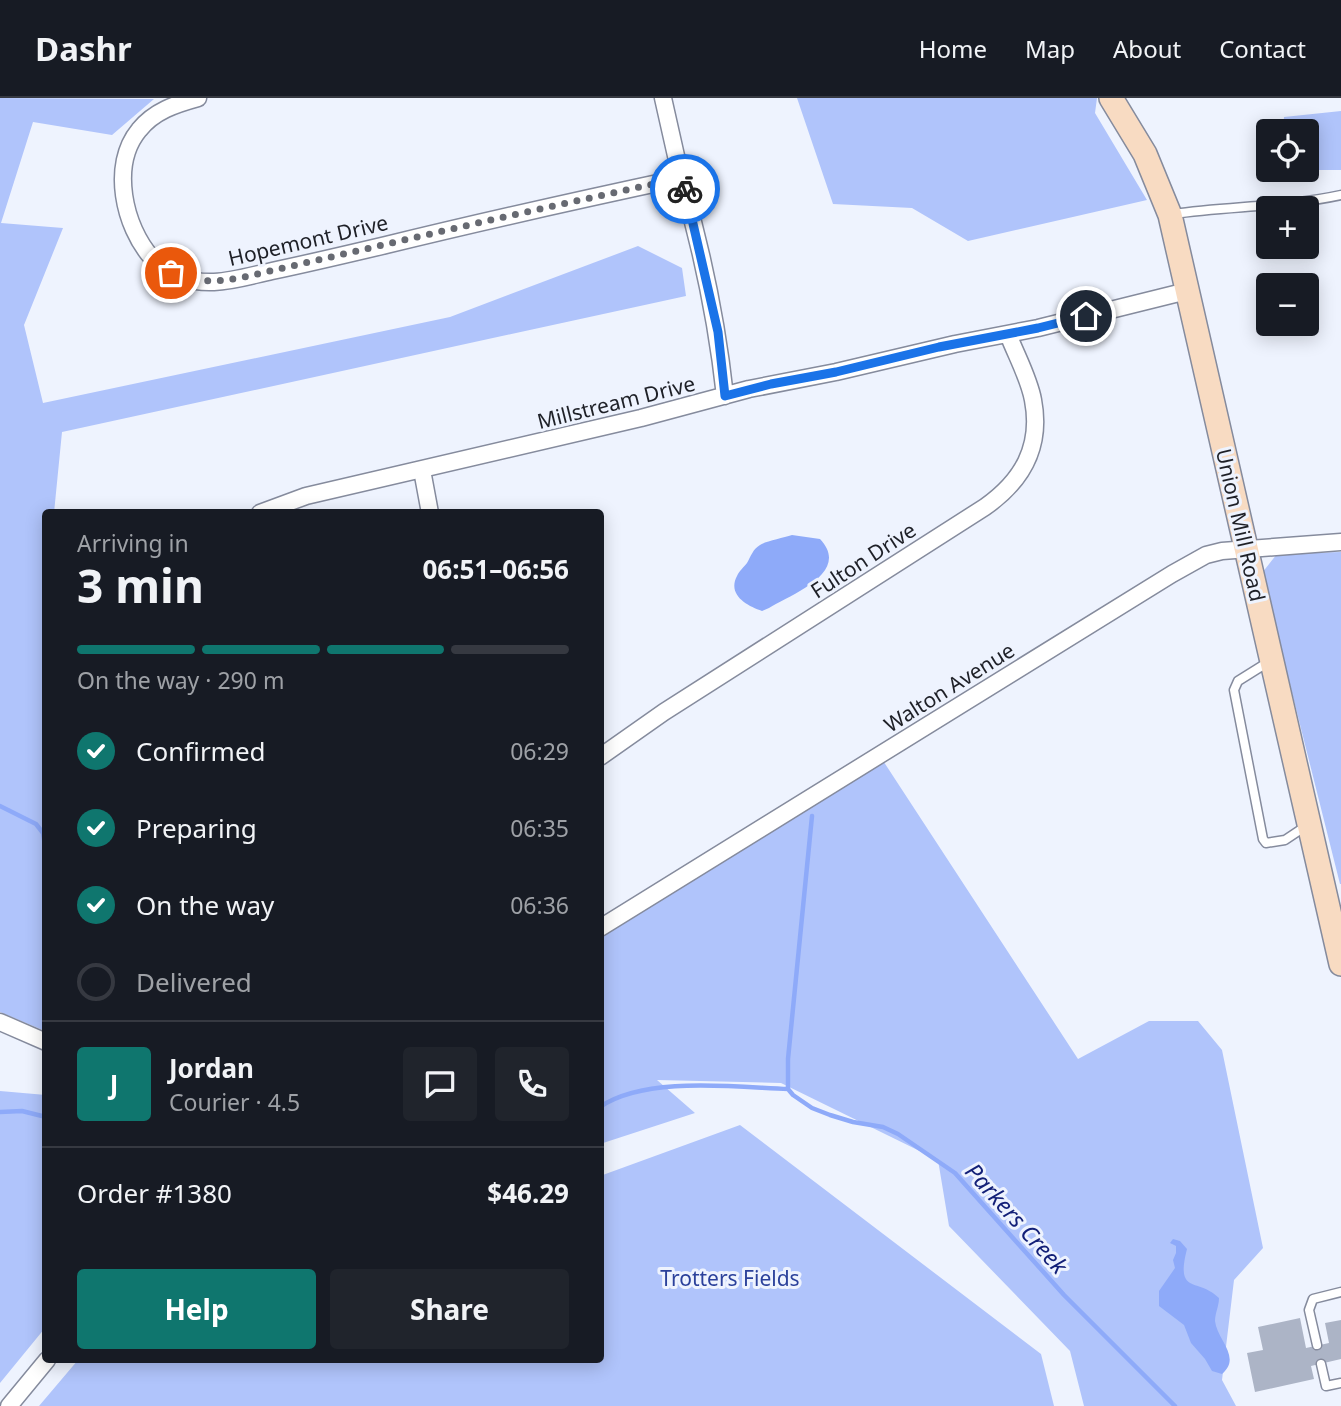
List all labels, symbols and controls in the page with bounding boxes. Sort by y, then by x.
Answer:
text: Dashr [35,26,132,71]
text: Home [919,32,987,65]
text: Map [1025,32,1075,65]
text: About [1113,32,1181,65]
text: Contact [1219,32,1306,65]
map controls [1256,119,1319,336]
button: locate [1256,119,1319,182]
courier [650,154,720,224]
icon: bike [666,170,704,208]
button: + [1256,196,1319,259]
street label: Hopemont Drive [225,208,391,272]
pin [141,243,201,303]
icon: bag [152,254,190,292]
button: − [1256,273,1319,336]
pin [1056,286,1116,346]
icon: home [1067,297,1105,335]
street label: Millstream Drive [534,369,698,435]
street label: Union Mill Road [1210,446,1272,604]
street label: Fulton Drive [805,516,921,604]
text: Arriving in [77,527,189,559]
text: 06:51–06:56 [422,551,569,587]
text: 3 min [77,554,204,616]
street label: Walton Avenue [879,636,1019,738]
text: On the way · 290 m [77,664,284,696]
icon: check [77,732,115,770]
text: Confirmed [136,733,266,769]
text: 06:29 [510,735,569,767]
icon: check [77,809,115,847]
text: Preparing [136,810,257,846]
text: 06:35 [510,812,569,844]
icon: check [77,886,115,924]
text: On the way [136,887,274,923]
text: 06:36 [510,889,569,921]
text: Delivered [136,964,252,1000]
button: chat [403,1047,477,1121]
button: phone [495,1047,569,1121]
text: Jordan [169,1050,254,1086]
text: J [110,1066,118,1102]
text: Courier · 4.5 [169,1086,300,1118]
water label: Parkers Creek [959,1156,1077,1282]
text: Order #1380 [77,1175,232,1211]
text: $46.29 [487,1175,569,1211]
park label: Trotters Fields [660,1264,800,1292]
button: Help [77,1269,316,1349]
button: Share [330,1269,569,1349]

